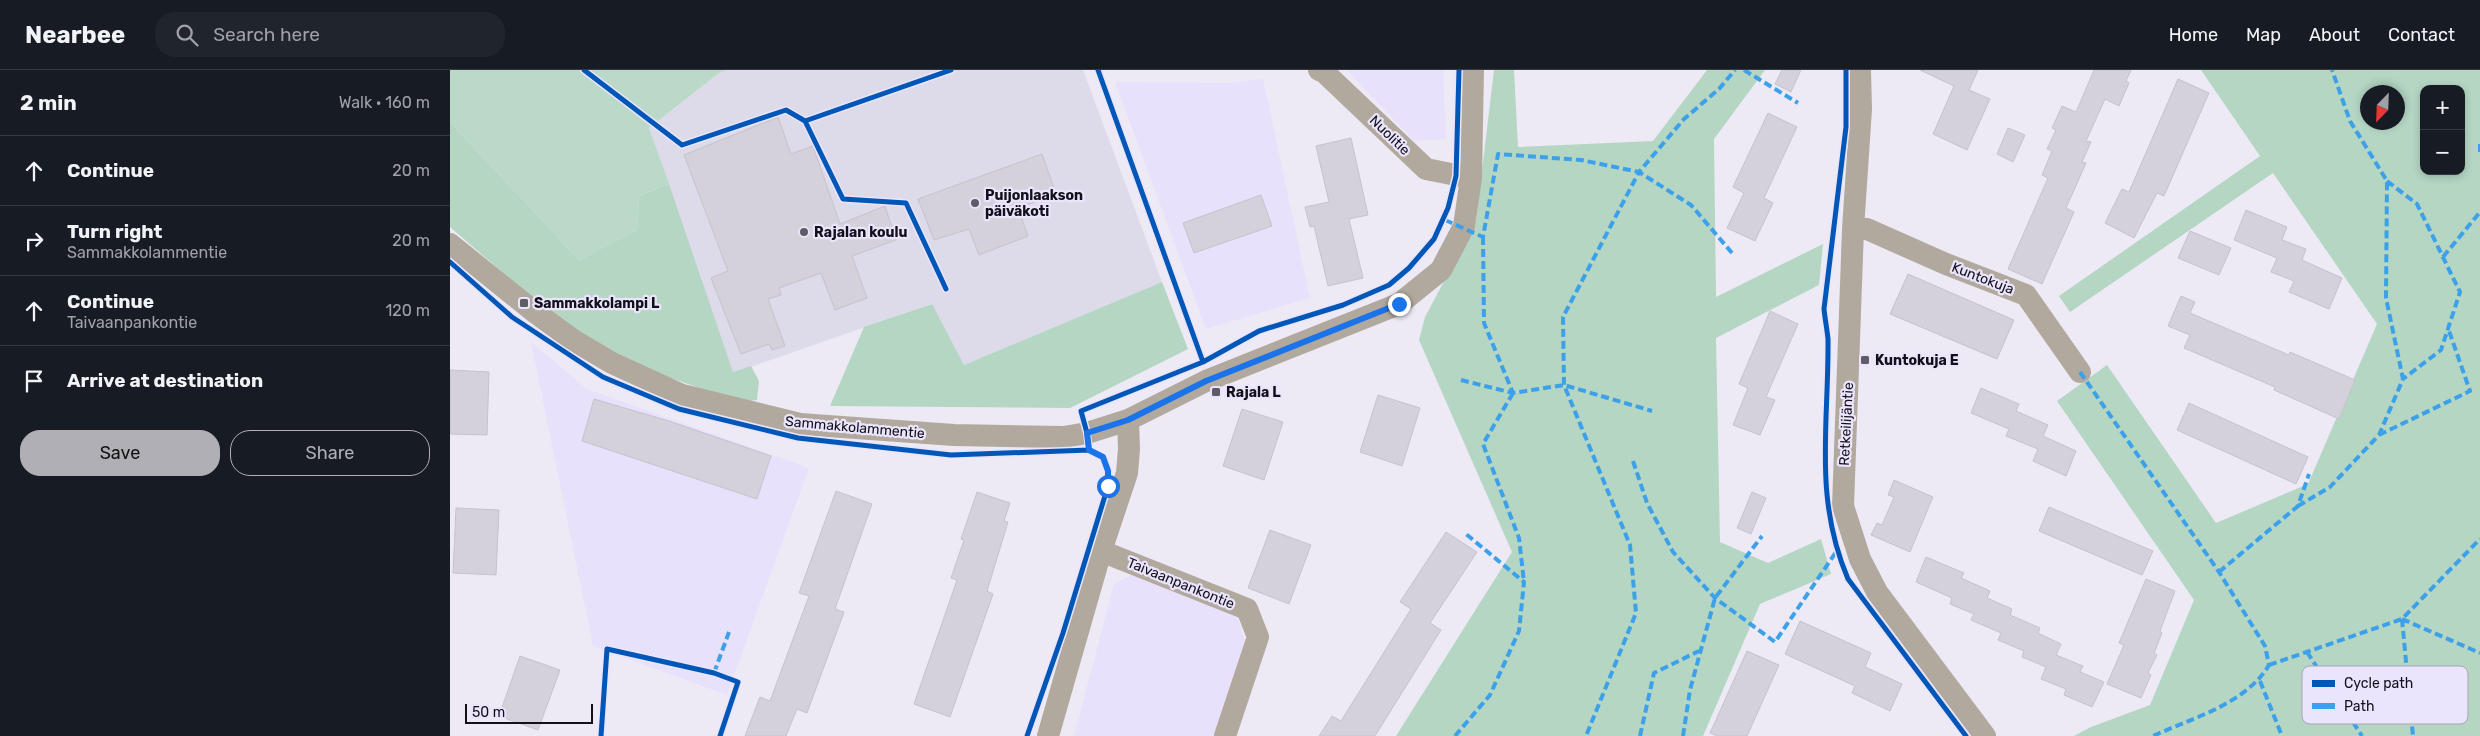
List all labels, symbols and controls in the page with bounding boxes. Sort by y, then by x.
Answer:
search box [155,12,505,57]
text: Nearbee [25,21,125,49]
icon: search [173,21,201,49]
text: Search here [213,23,320,46]
text: Home [2169,24,2218,46]
text: Map [2246,24,2281,46]
text: About [2309,24,2360,46]
text: Contact [2388,24,2455,46]
north arrow [2360,85,2405,130]
map controls [2420,85,2465,175]
button: + [2420,85,2465,130]
text: 2 min [20,90,77,115]
text: Walk · 160 m [339,93,430,112]
street label: Nuolitie [1366,112,1414,159]
button: − [2420,130,2465,175]
icon: ahead [20,157,48,185]
text: Continue [67,159,154,182]
text: 20 m [392,161,430,180]
place label: Puijonlaakson päiväkoti [985,187,1083,220]
marker: Puijonlaakson päiväkoti [969,197,981,209]
text: Turn right [67,220,162,243]
place label: Rajalan koulu [814,224,908,241]
marker: Rajalan koulu [798,226,810,238]
icon: right [20,227,48,255]
text: 20 m [392,231,430,250]
text: Sammakkolammentie [67,243,227,262]
street label: Kuntokuja [1949,259,2016,298]
text: Continue [67,290,154,313]
route end [1388,293,1411,316]
place label: Sammakkolampi L [534,295,660,312]
icon: ahead [20,297,48,325]
marker: Sammakkolampi L [518,297,530,309]
text: 120 m [385,301,430,320]
text: Taivaanpankontie [67,313,197,332]
place label: Kuntokuja E [1875,352,1959,369]
marker: Kuntokuja E [1859,354,1871,366]
icon: arrive [20,367,48,395]
text: Arrive at destination [67,369,263,392]
street label: Retkeilijäntie [1836,382,1857,466]
place label: Rajala L [1226,384,1281,401]
marker: Rajala L [1210,386,1222,398]
street label: Sammakkolammentie [784,413,926,442]
button: Save [20,430,220,476]
button: Share [230,430,430,476]
route start [1097,475,1120,498]
street label: Taivaanpankontie [1125,554,1237,613]
legend [2302,666,2468,724]
text: Cycle path [2344,675,2413,692]
text: Path [2344,698,2375,715]
scale bar [465,701,592,724]
text: 50 m [472,704,505,721]

